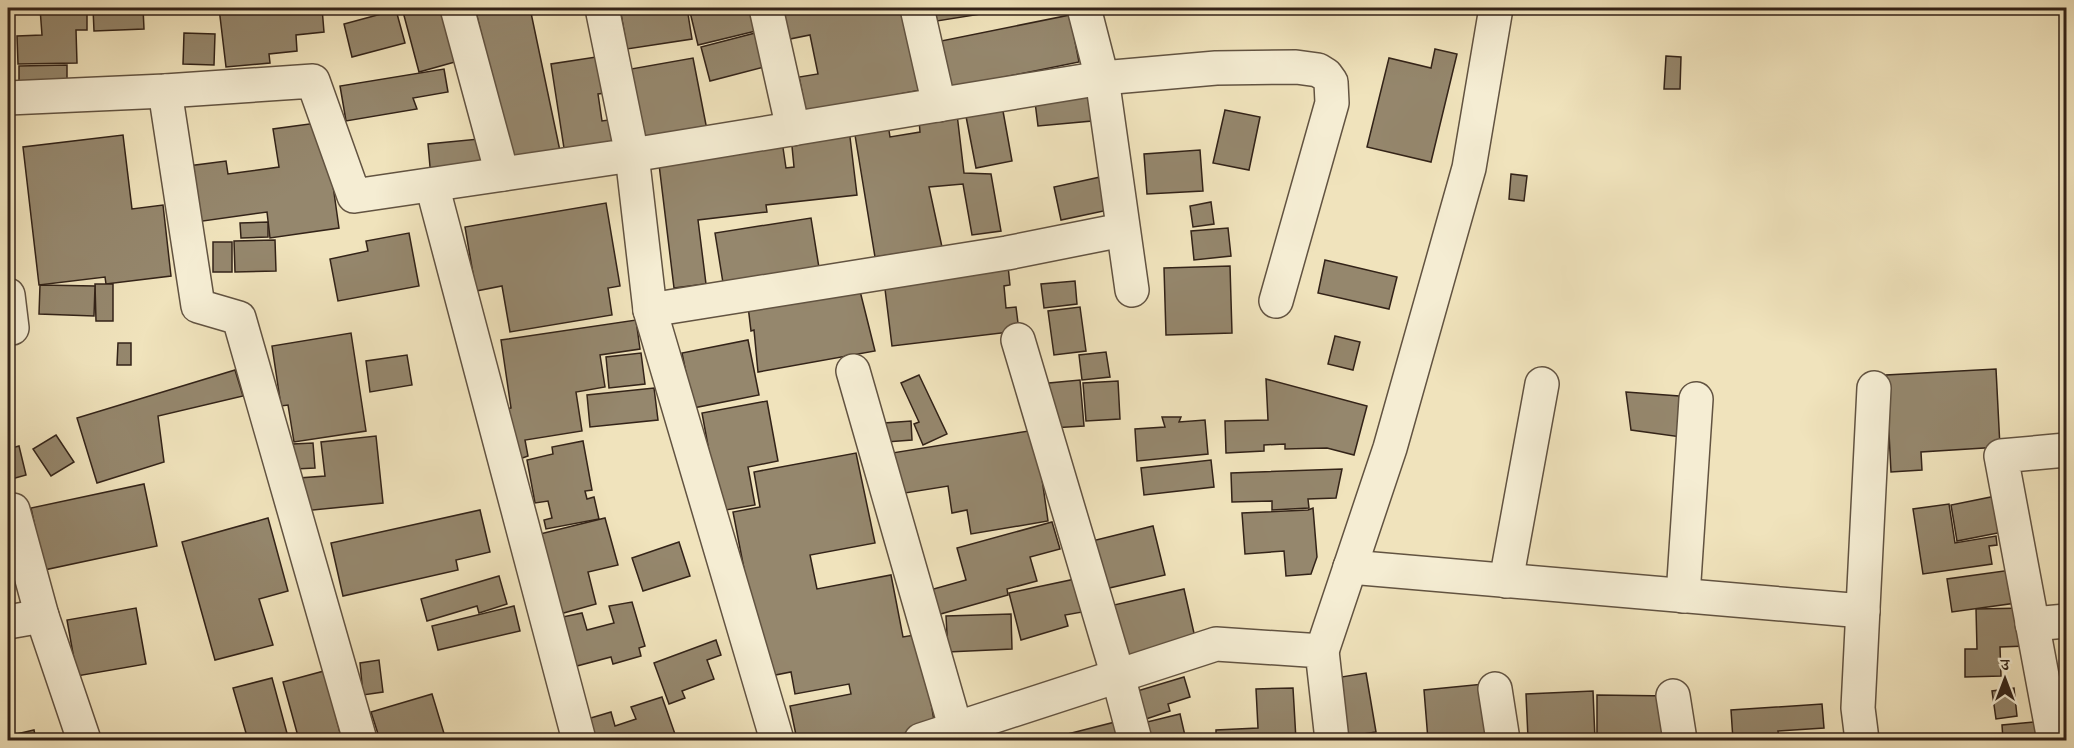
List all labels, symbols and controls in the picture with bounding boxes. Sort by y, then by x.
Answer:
north arrow [1975,649,2035,709]
text: उ [2000,655,2011,675]

